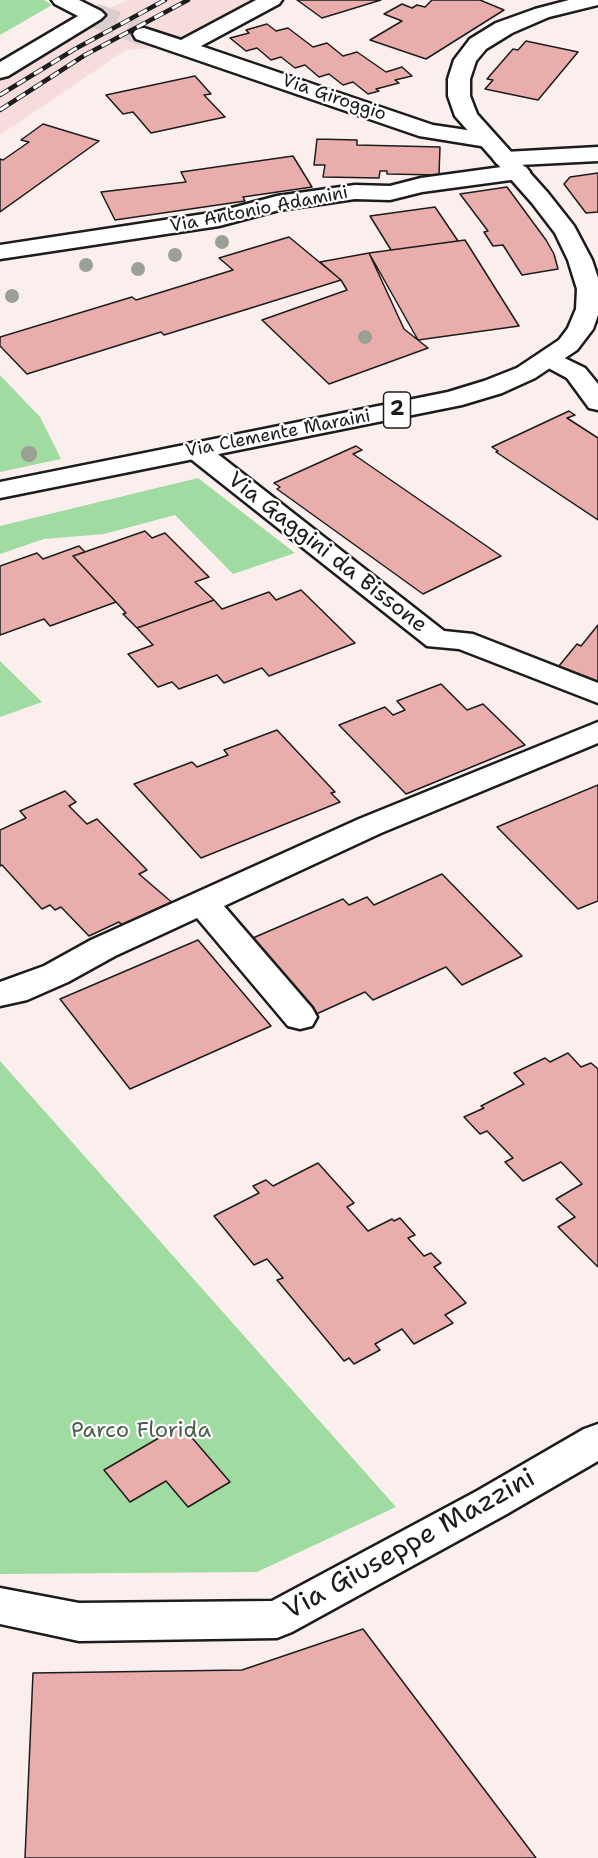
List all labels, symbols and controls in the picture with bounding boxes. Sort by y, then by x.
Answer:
street label: Via Giroggio [279,70,389,126]
street label: Via Antonio Adamini [168,182,350,238]
road number: 2 [384,392,410,428]
street label: Via Clemente Maraini [184,405,372,463]
street label: Via Gaggini da Bissone [222,467,432,639]
park label: Parco Florida [71,1418,211,1444]
street label: Via Giuseppe Mazzini [279,1462,541,1628]

